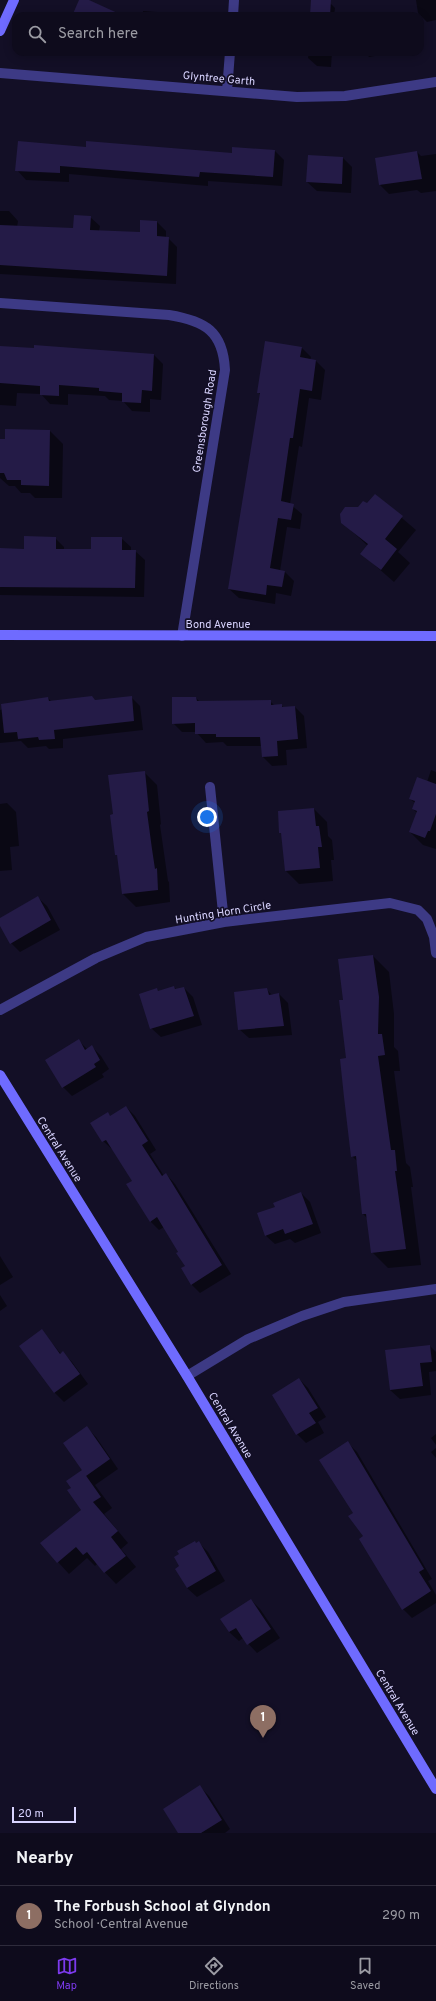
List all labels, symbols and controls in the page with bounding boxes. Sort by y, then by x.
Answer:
search box [12,12,424,56]
icon: search [26,23,48,45]
text: Search here [58,25,138,44]
street label: Glyntree Garth [182,69,256,89]
street label: Greensborough Road [190,369,220,474]
street label: Bond Avenue [186,618,251,632]
your location [197,807,217,827]
street label: Hunting Horn Circle [174,898,272,927]
street label: Central Avenue [33,1114,85,1185]
street label: Central Avenue [205,1390,255,1461]
street label: Central Avenue [372,1667,422,1738]
pin: 1 [250,1705,276,1738]
scale bar [12,1805,76,1824]
text: 20 m [18,1807,44,1821]
text: Nearby [16,1848,73,1870]
text: The Forbush School at Glyndon [54,1898,271,1917]
text: 1 [26,1908,32,1924]
text: 290 m [382,1908,420,1924]
text: School · Central Avenue [54,1917,188,1933]
tab: Map [56,1955,78,1993]
tab: Directions [189,1955,239,1993]
tab: Saved [350,1955,380,1993]

